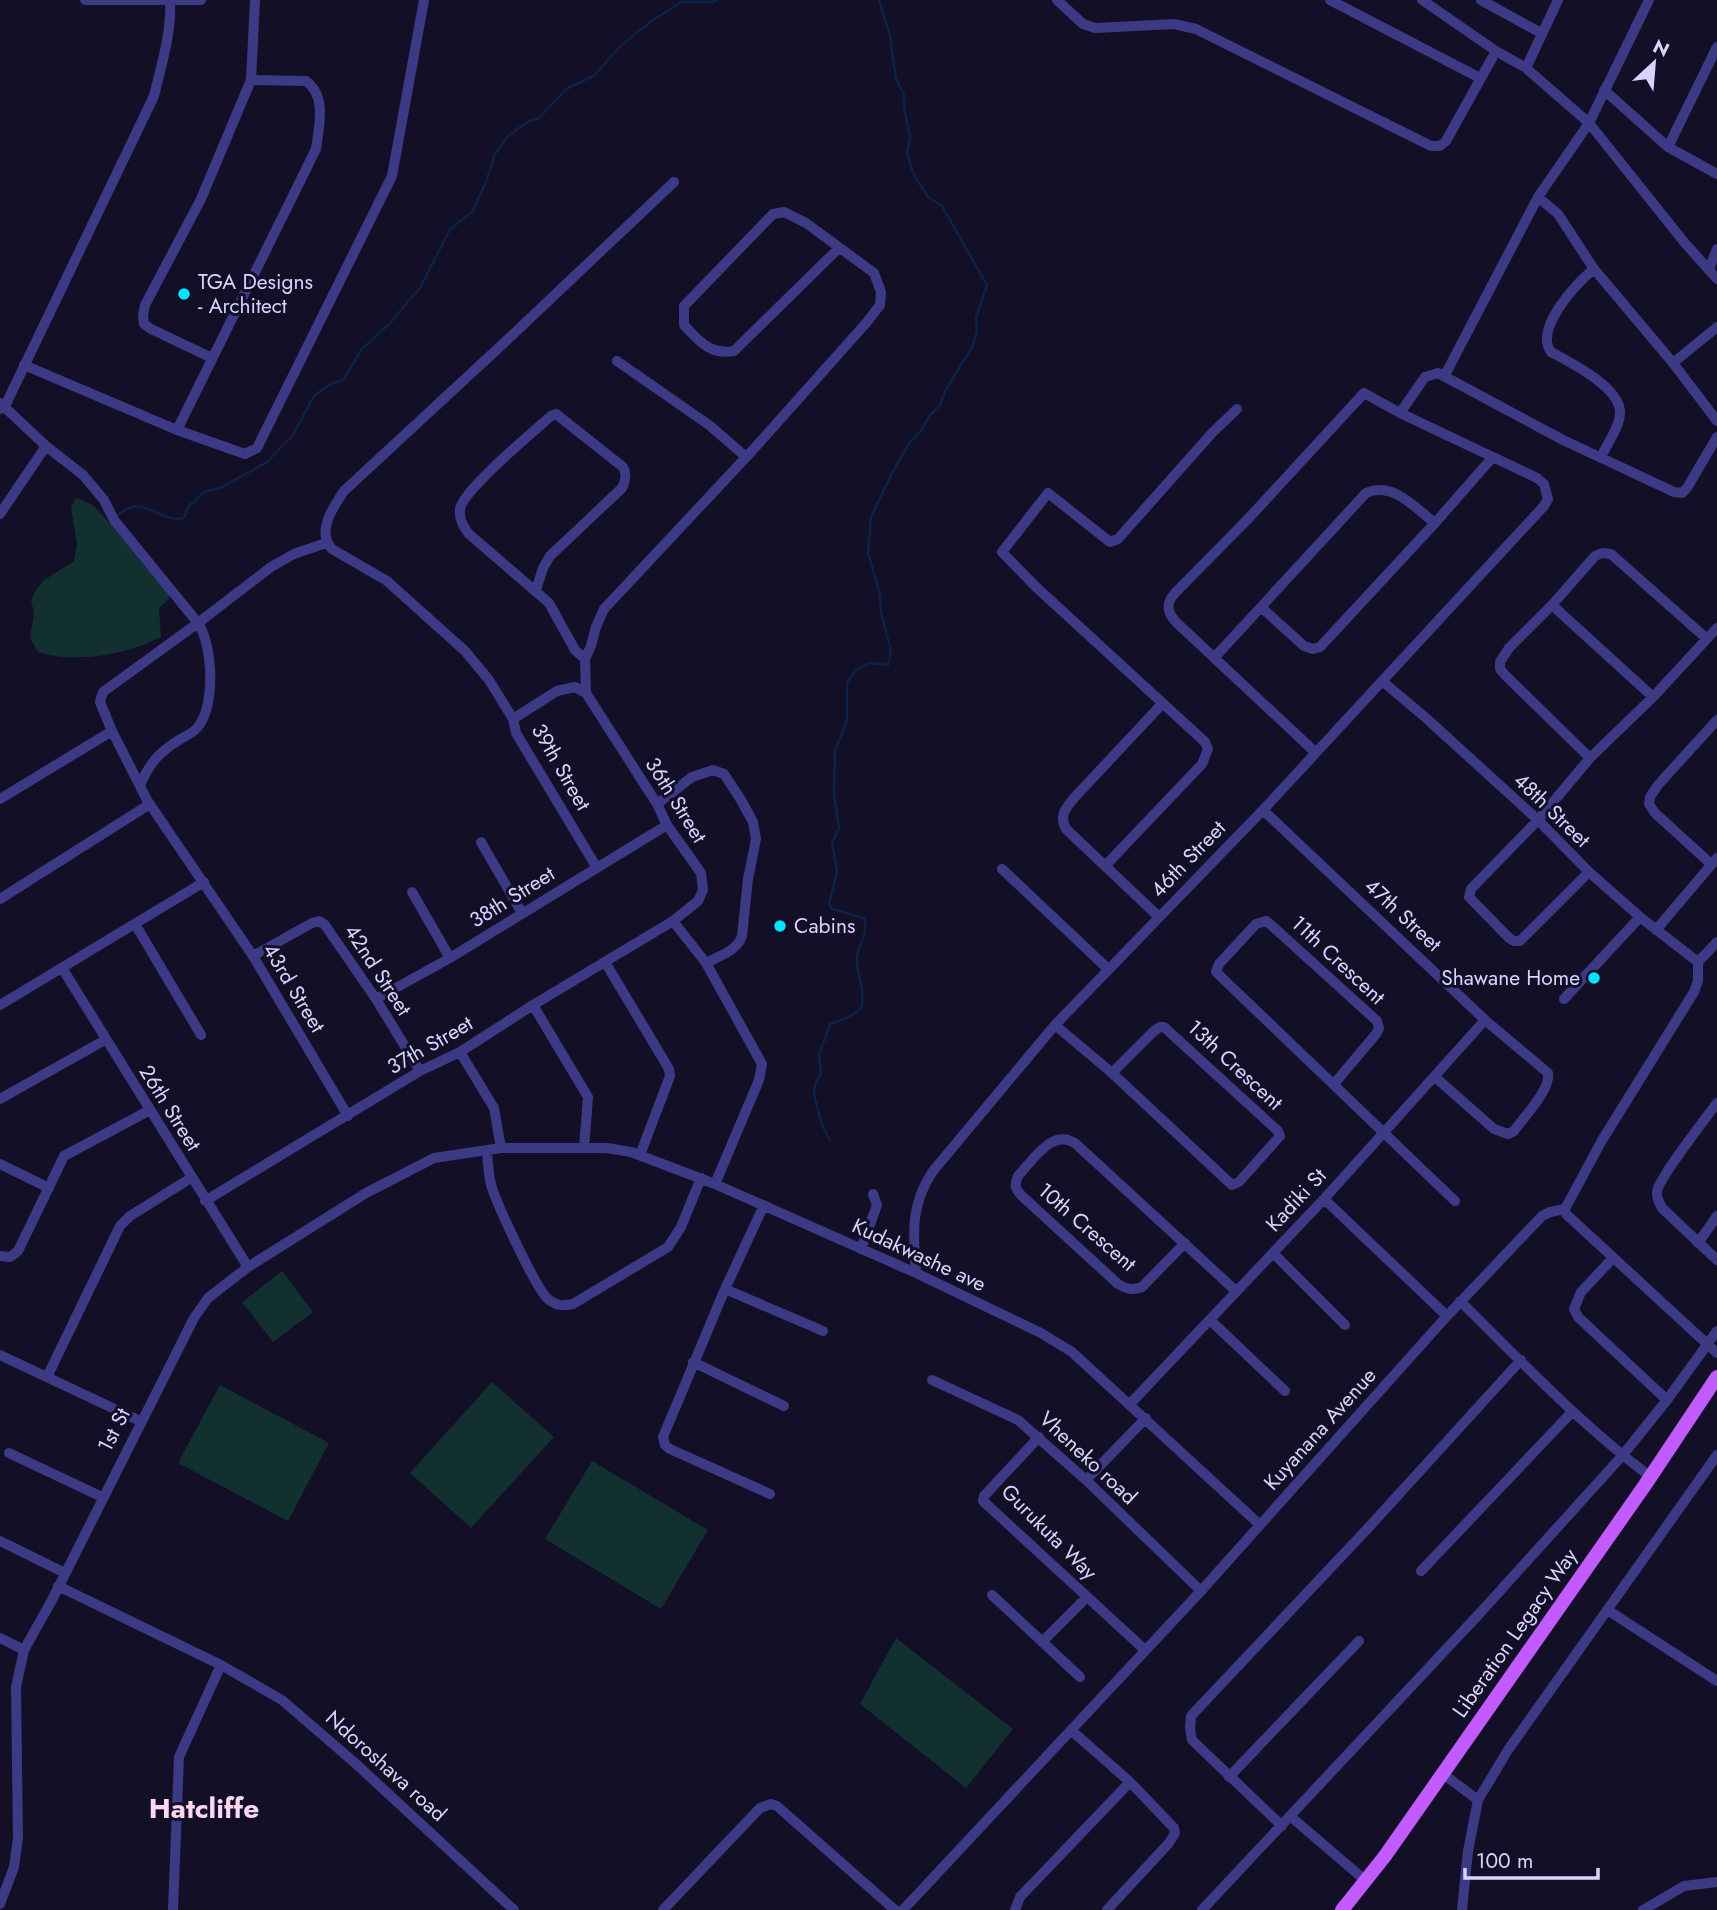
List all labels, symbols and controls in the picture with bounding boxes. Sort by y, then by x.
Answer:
north arrow [1619,28,1689,98]
text: N [1649,33,1674,64]
place label: TGA Designs - Architect [198,267,313,321]
marker: TGA Designs - Architect [176,286,192,302]
street label: 39th Street [524,718,598,816]
street label: 36th Street [638,751,714,849]
street label: 48th Street [1507,766,1597,854]
street label: 46th Street [1144,814,1232,904]
street label: 38th Street [464,859,560,935]
street label: 47th Street [1358,871,1448,959]
street label: 11th Crescent [1284,909,1392,1011]
place label: Cabins [794,911,855,941]
street label: 42nd Street [337,918,419,1022]
marker: Cabins [772,918,788,934]
street label: 43rd Street [256,938,332,1038]
place label: Shawane Home [1441,963,1580,993]
marker: Shawane Home [1586,970,1602,986]
street label: 37th Street [382,1008,478,1082]
street label: 13th Crescent [1181,1013,1289,1117]
street label: 26th Street [132,1059,208,1157]
street label: Kadiki St [1259,1162,1333,1238]
street label: 10th Crescent [1031,1176,1143,1278]
street label: Kudakwashe ave [847,1211,991,1299]
street label: Kuyanana Avenue [1257,1361,1383,1497]
street label: 1st St [90,1403,138,1457]
street label: Vheneko road [1032,1405,1144,1511]
street label: Gurukuta Way [994,1477,1104,1587]
street label: Liberation Legacy Way [1445,1542,1585,1724]
street label: Ndoroshava road [319,1703,453,1829]
district label: Hatcliffe [149,1788,259,1829]
scale bar [1465,1836,1598,1880]
text: 100 m [1476,1846,1533,1876]

